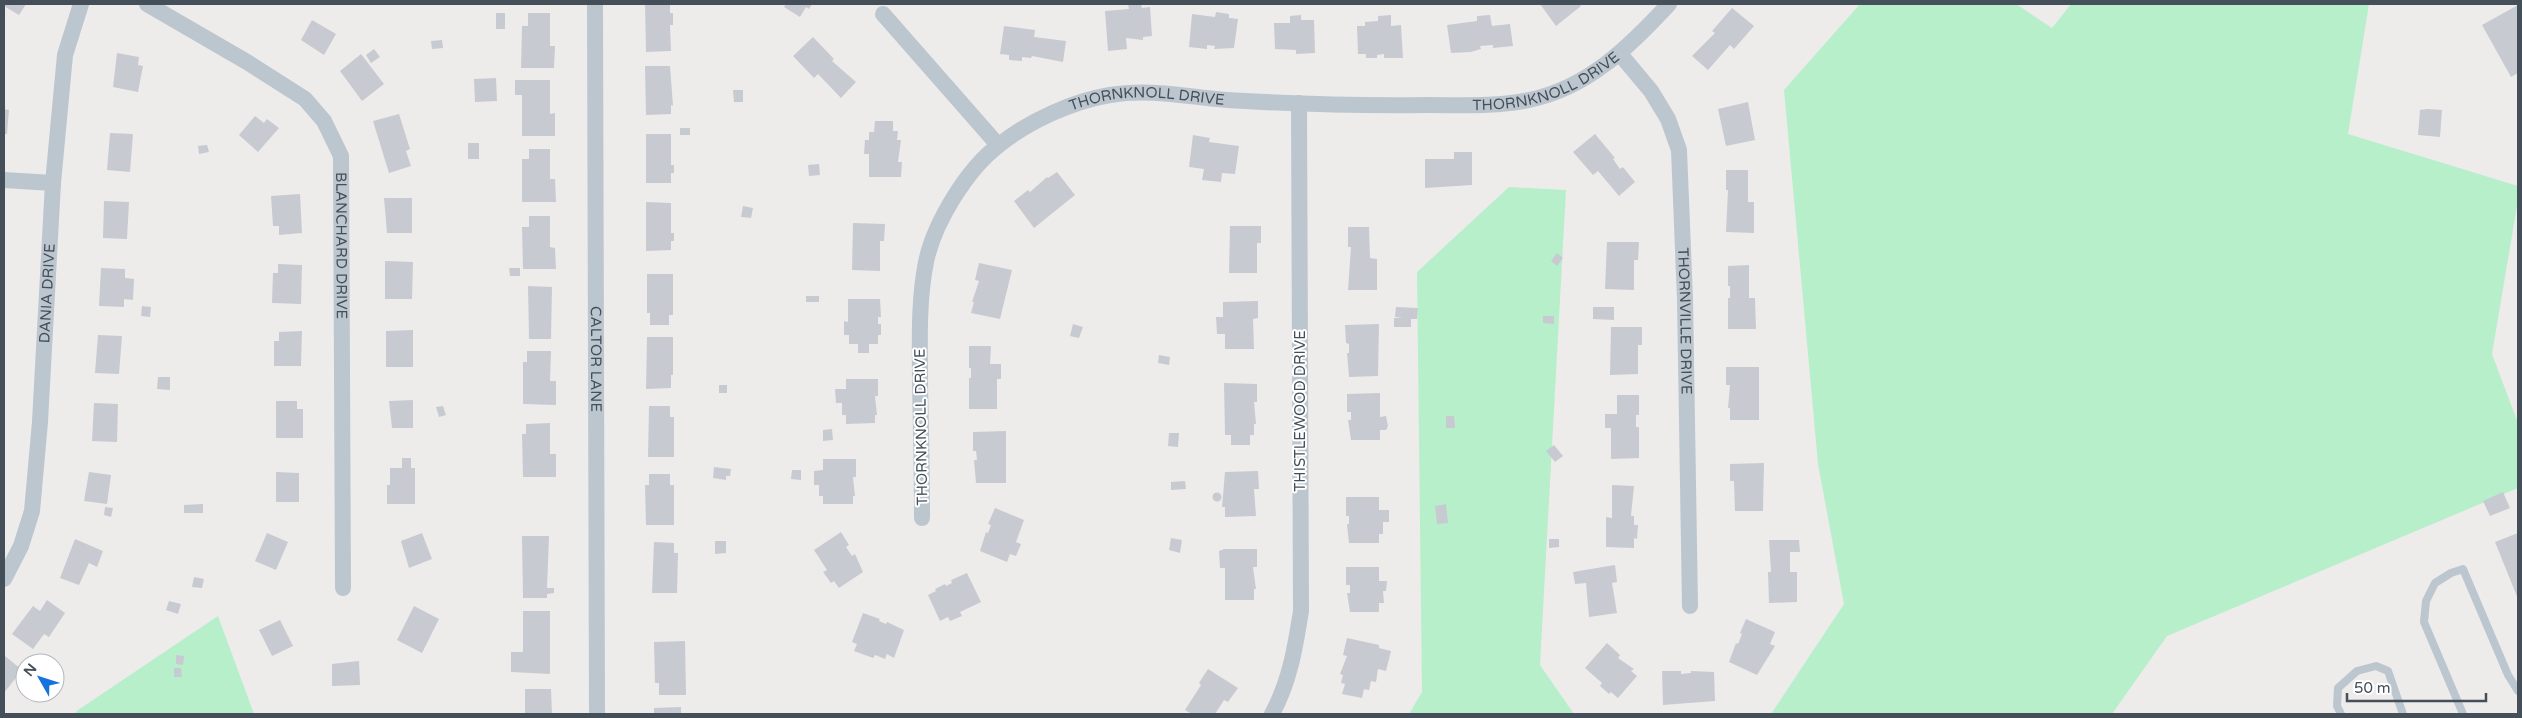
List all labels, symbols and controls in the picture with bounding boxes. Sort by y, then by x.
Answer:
street label: THORNKNOLL DRIVE [1472,48,1623,114]
street label: THORNKNOLL DRIVE [1067,83,1225,114]
street label: BLANCHARD DRIVE [332,172,351,319]
street label: DANIA DRIVE [35,243,59,344]
street label: THORNVILLE DRIVE [1674,247,1696,395]
street label: CALTOR LANE [587,306,605,412]
street label: THISTLEWOOD DRIVE [1291,330,1309,492]
street label: THORNKNOLL DRIVE [911,348,931,506]
north arrow [15,653,65,703]
text: N [20,660,40,680]
scale bar [2347,670,2486,702]
text: 50 m [2354,679,2391,697]

